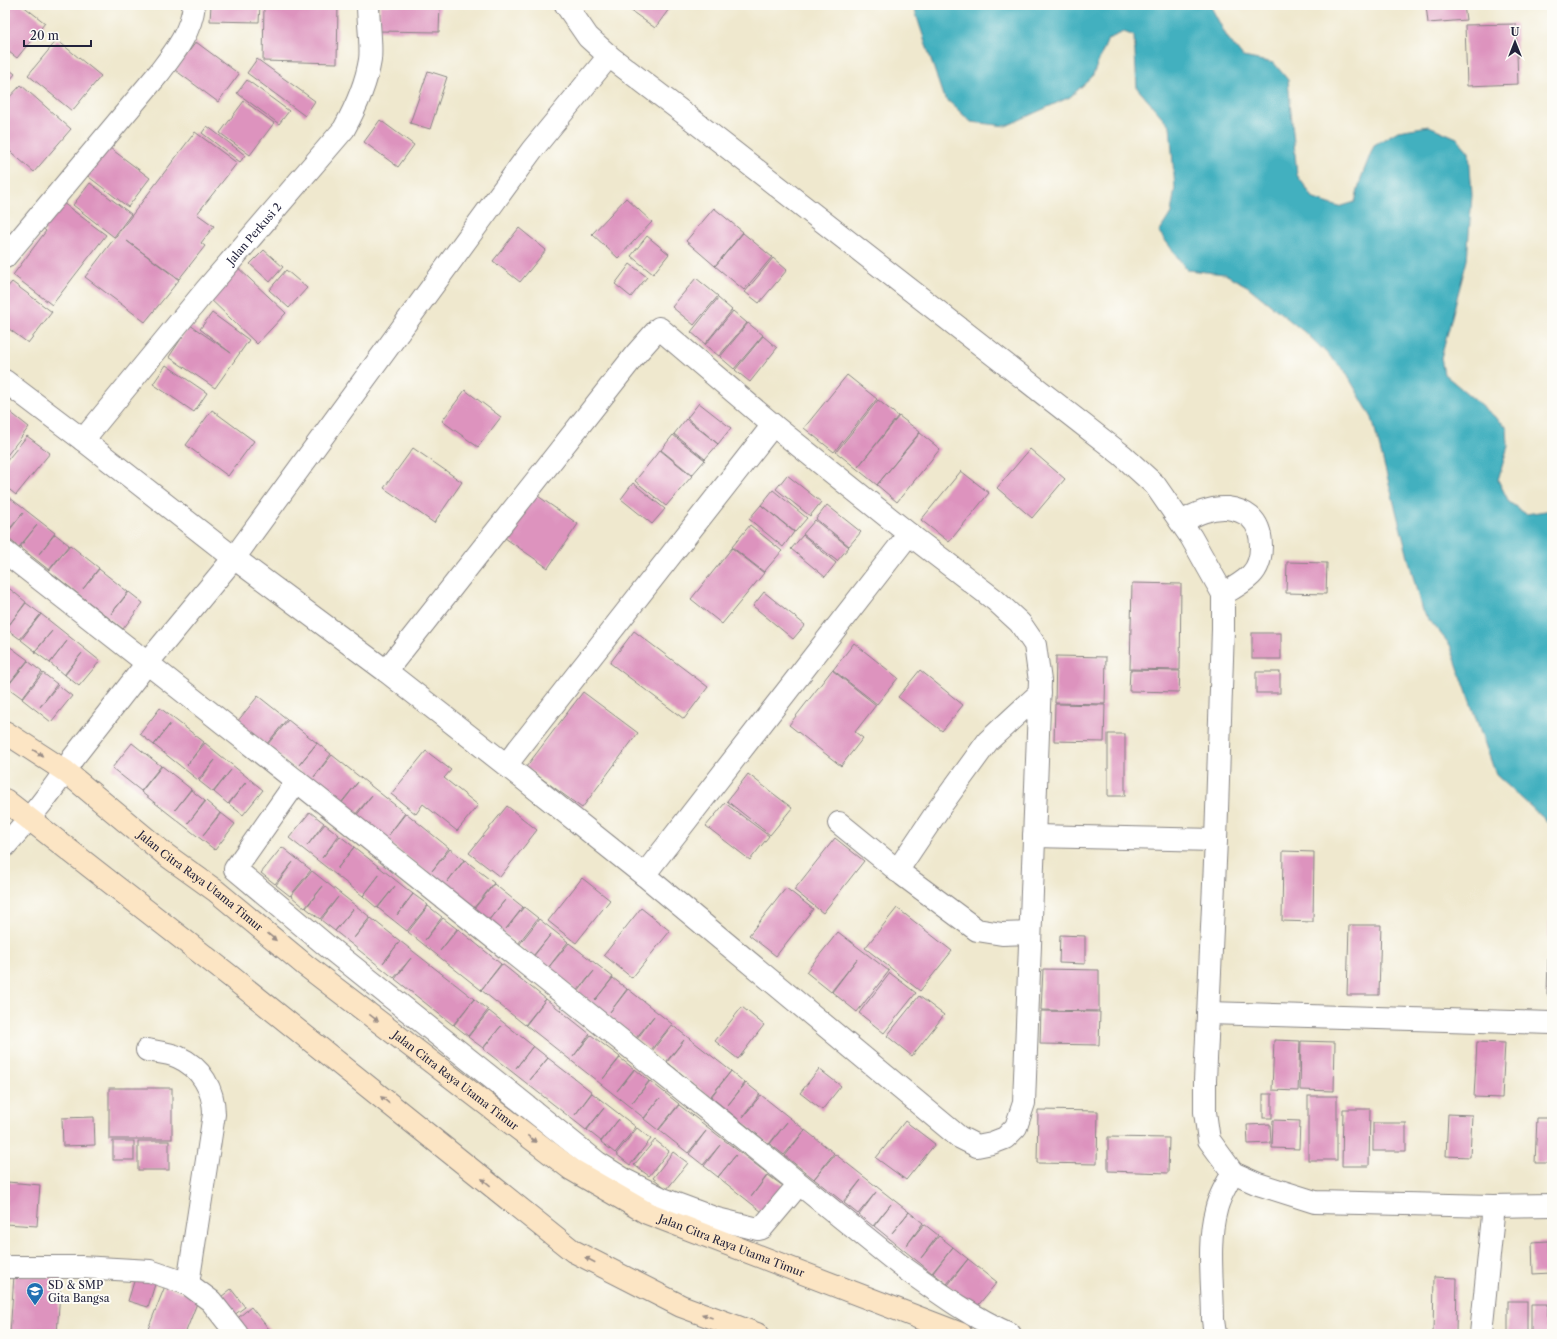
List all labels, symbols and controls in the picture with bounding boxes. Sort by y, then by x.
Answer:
scale bar [24,22,91,48]
north arrow [1495,22,1535,62]
text: U [1511,25,1520,39]
text: 20 m [30,28,59,43]
street label: Jalan Perkusi 2 [222,200,284,269]
one-way arrow [32,749,43,757]
street label: Jalan Citra Raya Utama Timur [133,826,266,934]
one-way arrow [266,933,277,942]
one-way arrow [368,1013,379,1022]
street label: Jalan Citra Raya Utama Timur [388,1026,522,1133]
one-way arrow [380,1095,391,1104]
one-way arrow [527,1135,538,1144]
one-way arrow [481,1177,492,1186]
street label: Jalan Citra Raya Utama Timur [655,1210,807,1280]
one-way arrow [584,1256,596,1263]
place label: SD & SMP Gita Bangsa [48,1278,110,1305]
school or university icon: SD & SMP Gita Bangsa [25,1281,45,1306]
one-way arrow [701,1312,713,1318]

